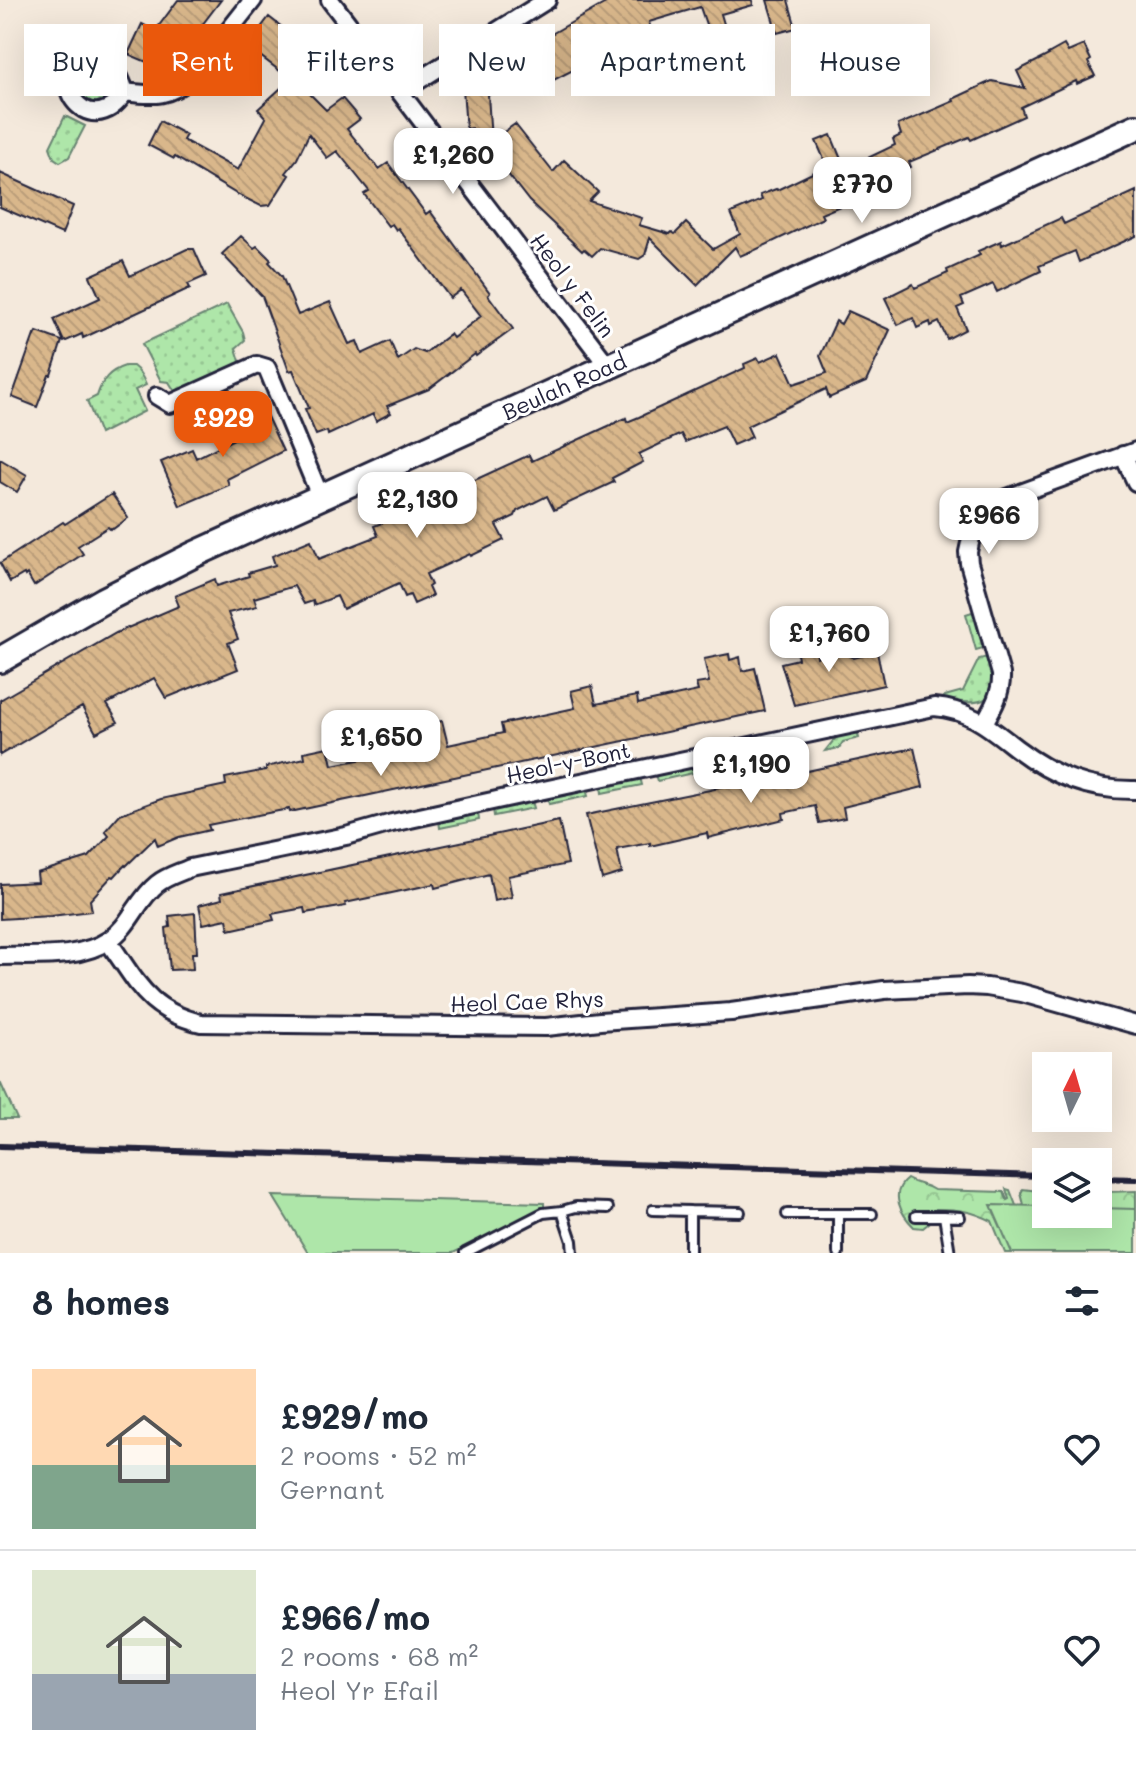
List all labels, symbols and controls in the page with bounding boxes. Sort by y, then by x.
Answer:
chip: Buy [24,24,127,96]
chip: Rent [143,24,262,96]
chip: Filters [278,24,423,96]
chip: New [439,24,555,96]
chip: Apartment [571,24,775,96]
chip: House [791,24,930,96]
pin: £1,260 [388,128,518,196]
text: £1,260 [412,137,494,171]
pin: £770 [815,157,909,225]
text: £770 [831,166,893,200]
street label: Heol y Felin [524,227,622,343]
street label: Beulah Road [497,346,631,426]
pin: £929 [176,391,270,459]
text: £929 [192,400,254,434]
pin: £2,130 [352,472,482,540]
text: £2,130 [376,481,458,515]
pin: £966 [942,488,1036,556]
text: £966 [957,497,1021,531]
pin: £1,760 [764,606,894,674]
text: £1,760 [788,615,870,649]
pin: £1,650 [316,710,446,778]
text: £1,650 [339,719,423,753]
street label: Heol-y-Bont [503,735,633,789]
pin: £1,190 [686,737,816,805]
text: £1,190 [711,746,791,780]
street label: Heol Cae Rhys [450,984,604,1018]
north arrow [1032,1052,1112,1132]
map controls [1032,1052,1112,1228]
button: layers [1032,1148,1112,1228]
text: 8 homes [32,1279,170,1324]
icon: filters [1060,1279,1104,1323]
text: £929/mo [280,1393,429,1438]
icon: home [96,1401,192,1497]
icon: heart [1060,1427,1104,1471]
text: 2 rooms · 52 m² [280,1438,477,1472]
text: Gernant [280,1472,385,1506]
text: £966/mo [280,1594,430,1639]
icon: home [96,1602,192,1698]
icon: heart [1060,1628,1104,1672]
text: 2 rooms · 68 m² [280,1639,478,1673]
text: Heol Yr Efail [280,1673,439,1707]

